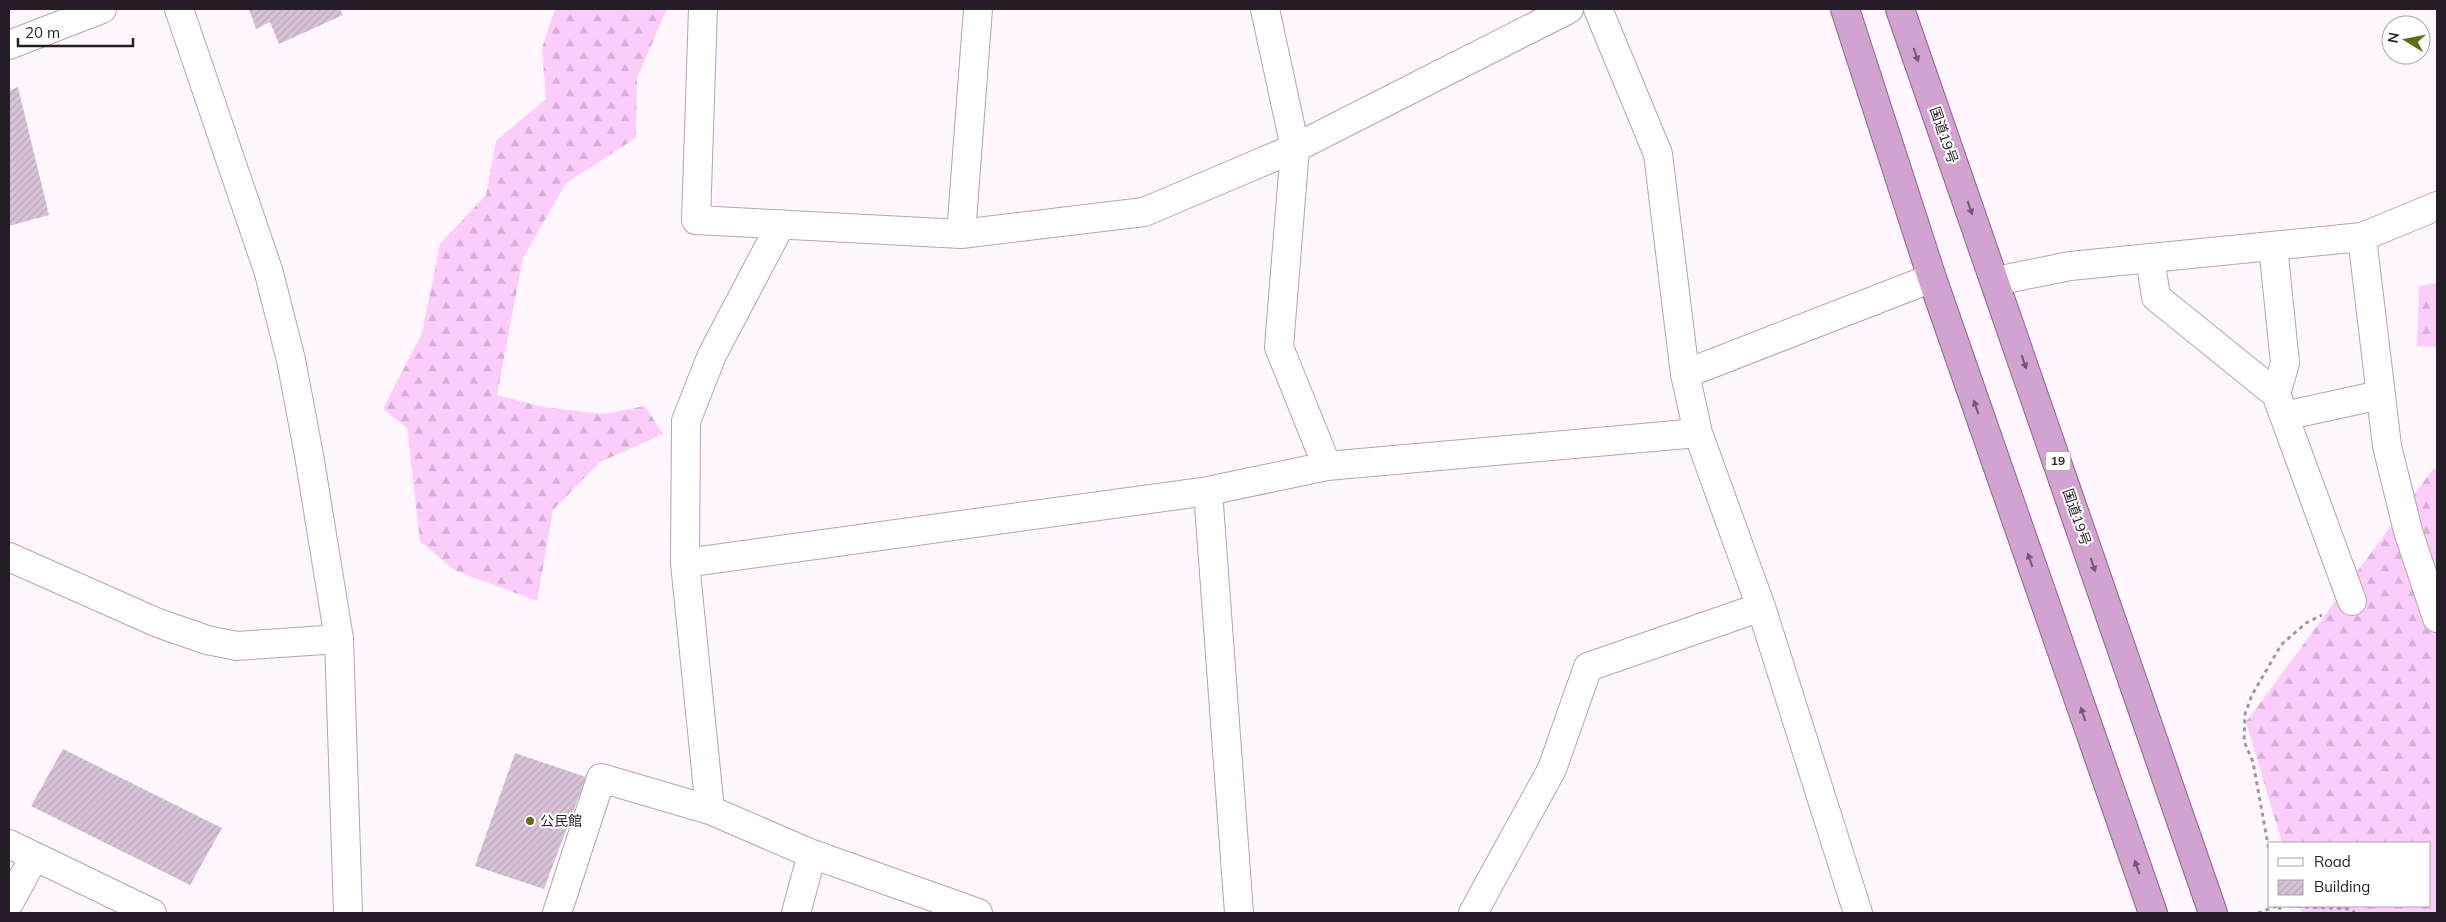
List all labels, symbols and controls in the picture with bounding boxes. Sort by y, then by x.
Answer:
scale bar [18,15,132,47]
north arrow [2381,15,2431,65]
text: 20 m [25,23,60,42]
text: N [2383,31,2403,45]
one-way arrow [1913,47,1920,62]
street label: 国道19号 [1926,104,1962,166]
one-way arrow [1966,201,1974,216]
one-way arrow [2020,354,2028,369]
one-way arrow [1972,399,1980,414]
road number: 19 [2046,452,2070,471]
street label: 国道19号 [2059,486,2095,548]
one-way arrow [2025,553,2033,568]
one-way arrow [2090,558,2098,573]
one-way arrow [2079,706,2087,721]
place label: 公民館 [540,812,582,830]
marker: 公民館 [524,815,536,827]
legend [2268,842,2431,907]
text: Road [2314,852,2351,871]
one-way arrow [2133,859,2141,874]
text: Building [2314,877,2370,896]

